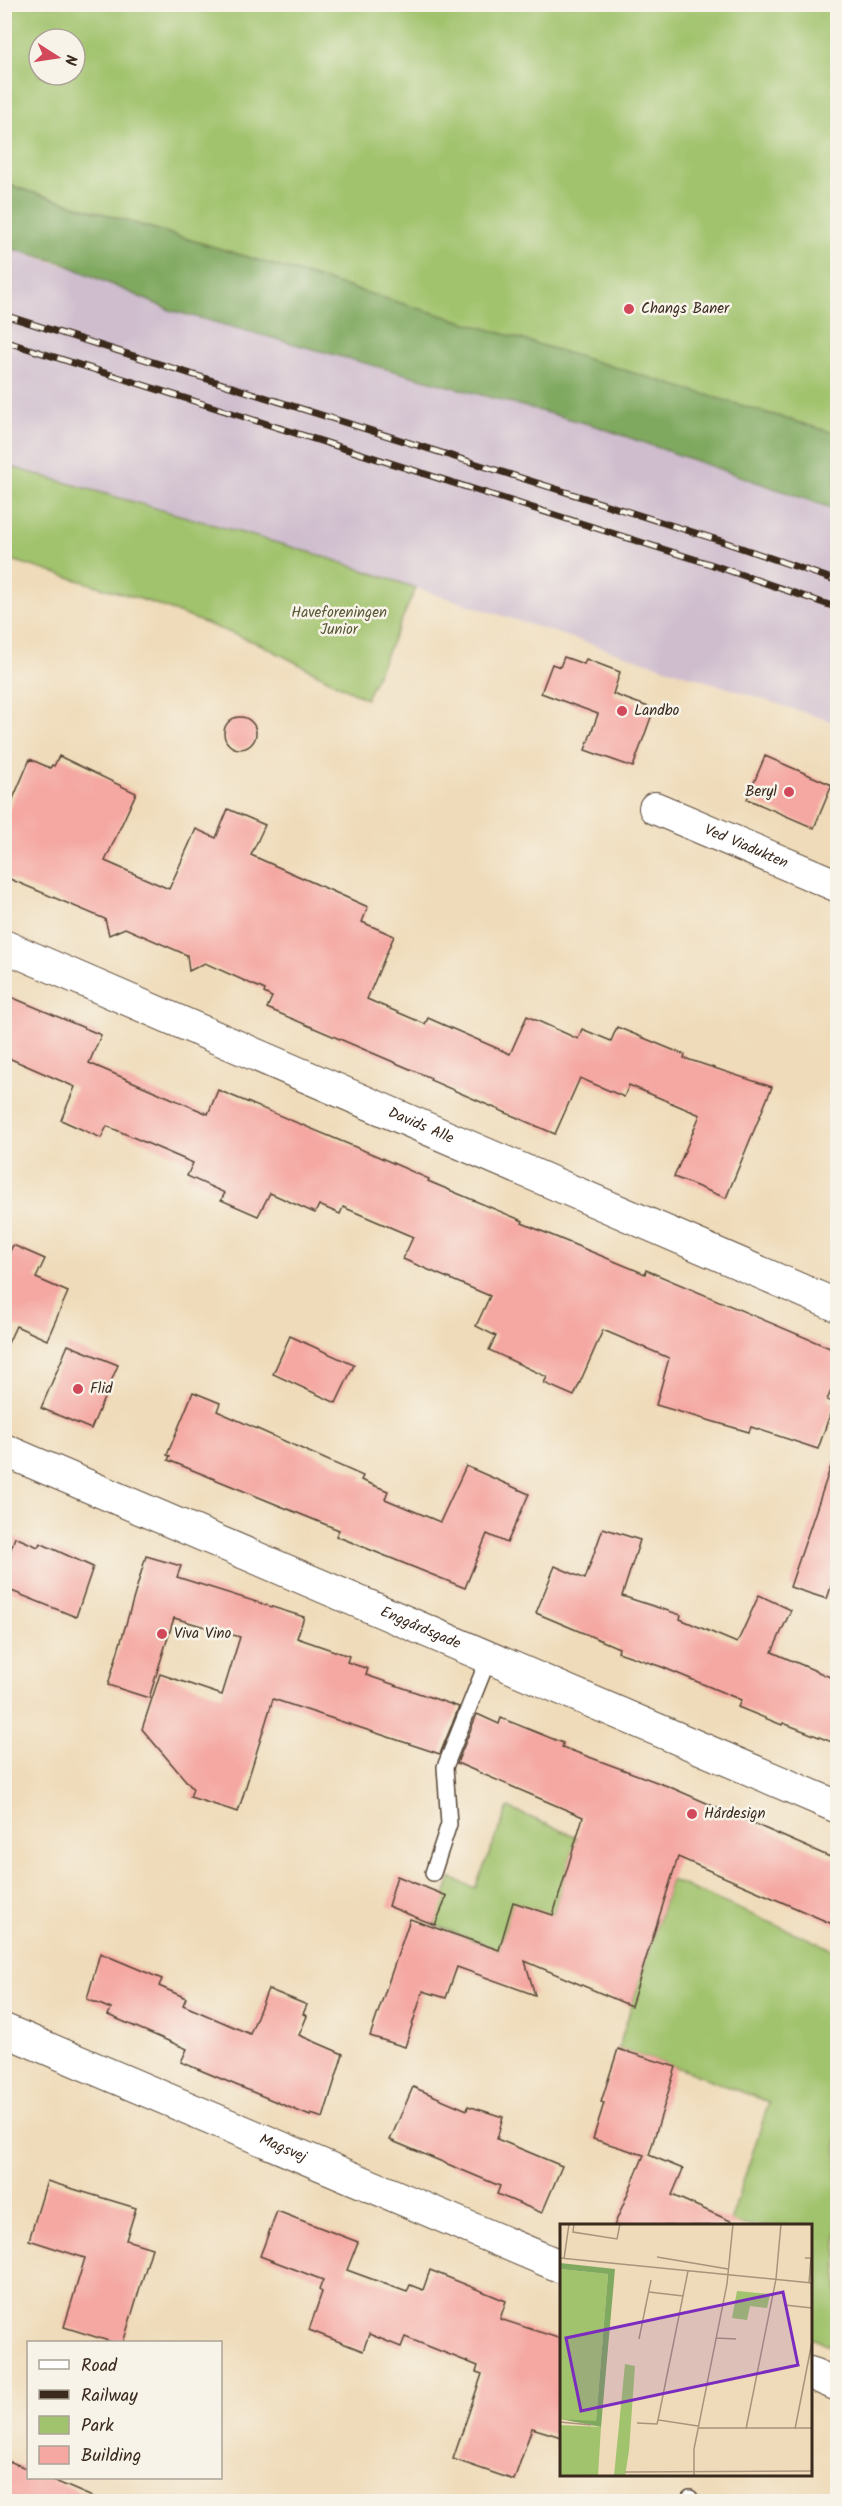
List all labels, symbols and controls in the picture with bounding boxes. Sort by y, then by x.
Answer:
north arrow [27,27,87,87]
text: N [57,52,83,67]
place label: Changs Baner [641,297,730,321]
marker: Changs Baner [622,302,636,316]
park label: Haveforeningen Junior [291,601,387,642]
place label: Landbo [634,699,680,723]
marker: Landbo [615,704,629,718]
place label: Beryl [745,780,777,804]
marker: Beryl [782,785,796,799]
street label: Ved Viadukten [700,818,792,875]
street label: Davids Alle [384,1101,458,1151]
place label: Flid [90,1377,113,1401]
marker: Flid [71,1382,85,1396]
street label: Enggårdsgade [376,1600,465,1656]
place label: Viva Vino [174,1622,231,1646]
marker: Viva Vino [155,1627,169,1641]
place label: Hårdesign [704,1802,765,1826]
marker: Hårdesign [685,1807,699,1821]
street label: Magsvej [255,2128,311,2170]
inset map [560,2224,812,2476]
legend [27,2341,222,2479]
text: Road [81,2352,118,2381]
text: Railway [81,2382,138,2411]
text: Park [81,2412,114,2441]
text: Building [81,2442,141,2471]

